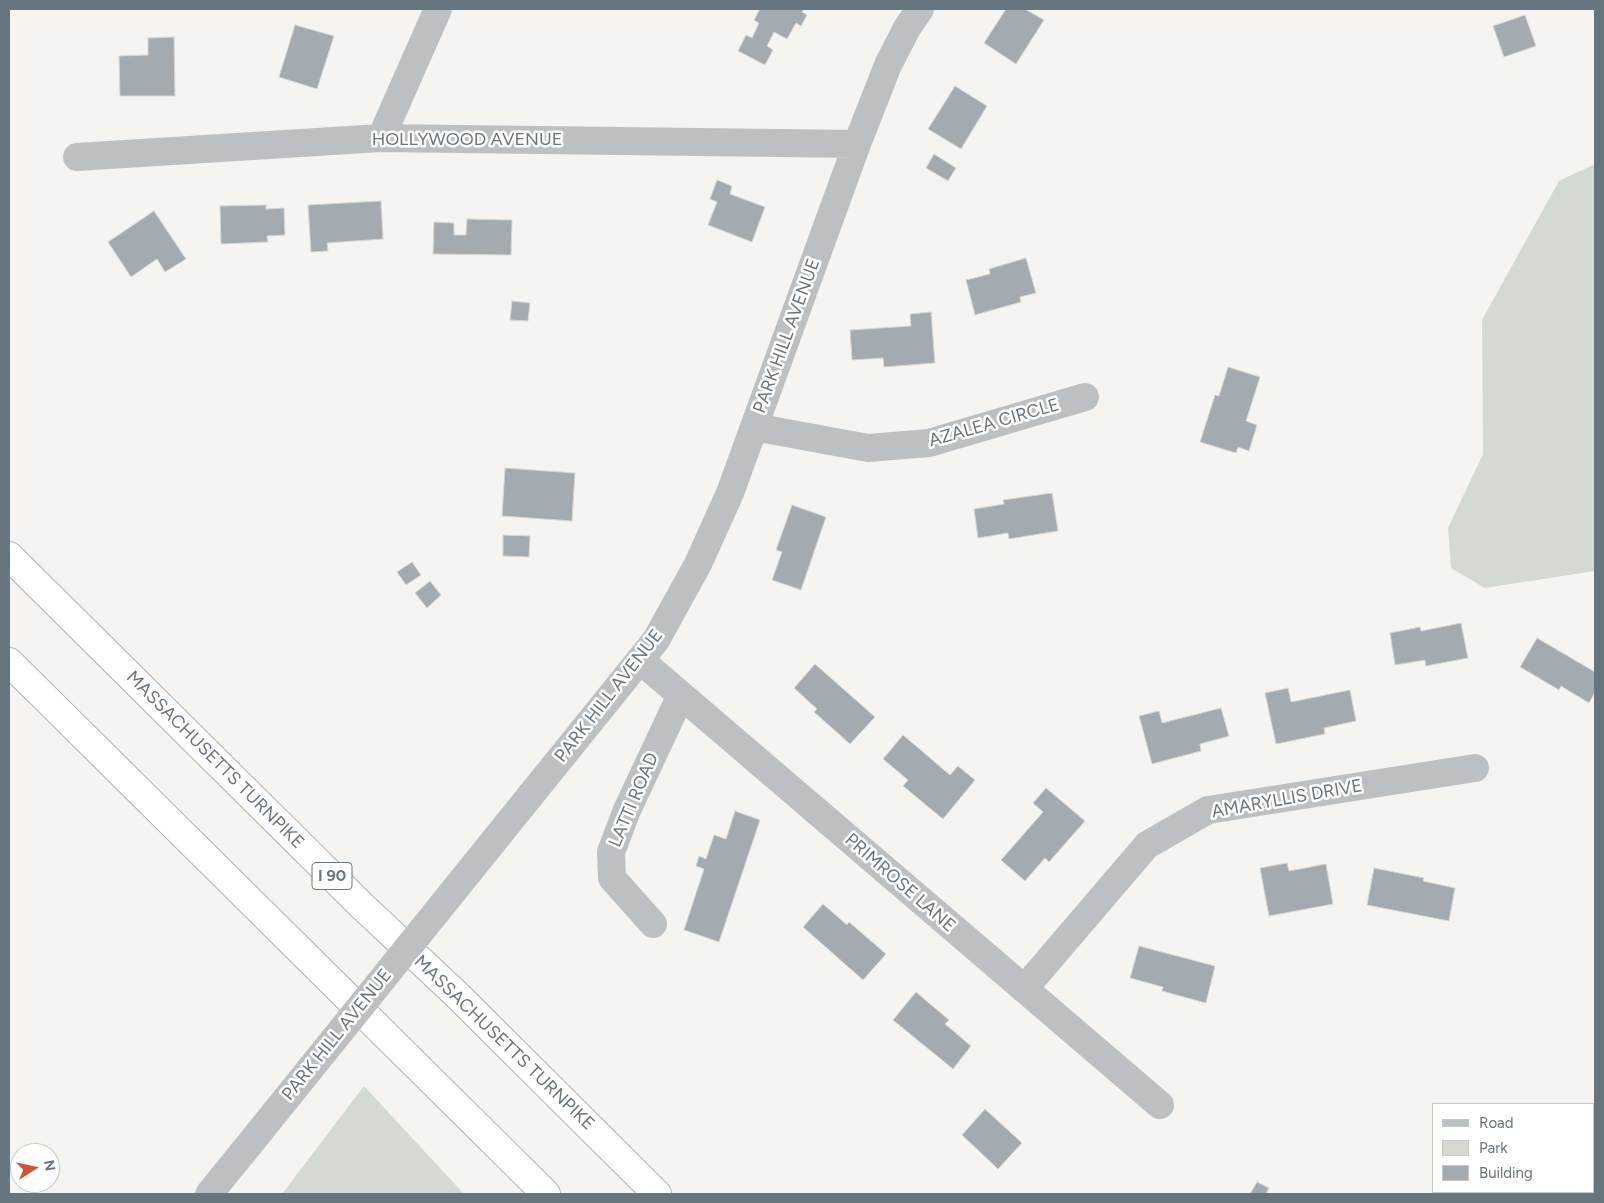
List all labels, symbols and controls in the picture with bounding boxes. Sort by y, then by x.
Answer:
street label: HOLLYWOOD AVENUE [372,129,562,151]
street label: PARK HILL AVENUE [749,256,825,416]
street label: AZALEA CIRCLE [926,394,1062,452]
street label: PARK HILL AVENUE [550,625,668,767]
street label: MASSACHUSETTS TURNPIKE [122,667,308,853]
street label: LATTI ROAD [604,750,664,850]
street label: AMARYLLIS DRIVE [1210,775,1364,823]
street label: PRIMROSE LANE [840,829,960,937]
road number: I 90 [312,862,352,889]
street label: MASSACHUSETTS TURNPIKE [409,951,599,1135]
street label: PARK HILL AVENUE [277,965,397,1105]
legend [1432,1103,1594,1193]
text: Road [1479,1114,1514,1132]
text: Park [1479,1139,1508,1157]
north arrow [10,1143,60,1193]
text: N [40,1159,59,1172]
text: Building [1479,1164,1533,1182]

